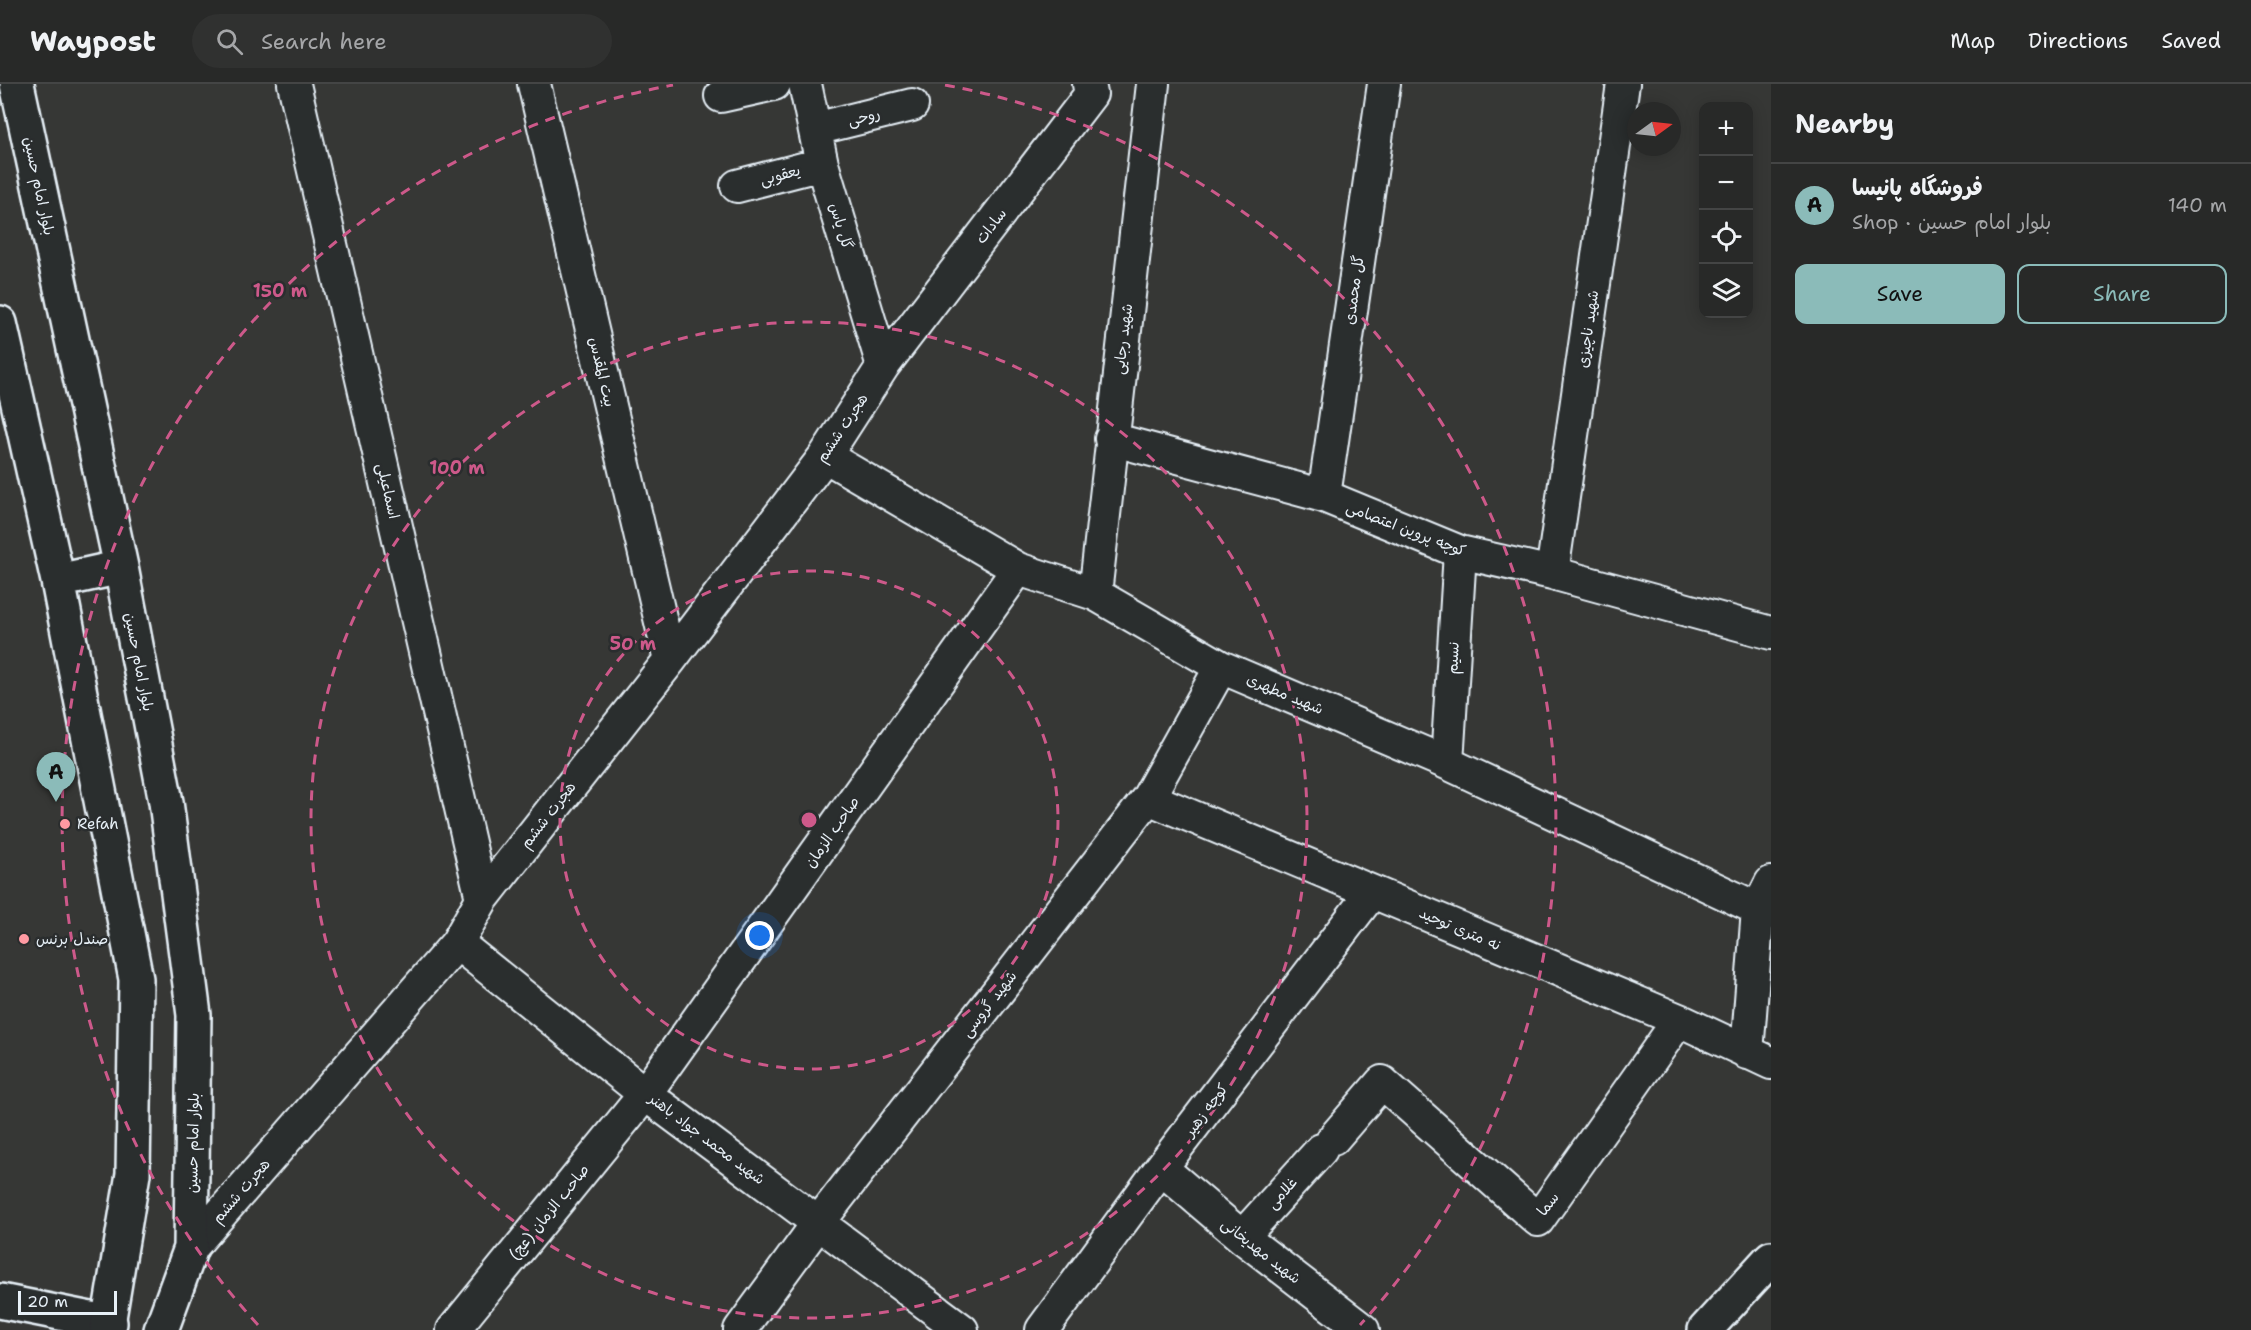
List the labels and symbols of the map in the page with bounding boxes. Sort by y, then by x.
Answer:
north arrow [1627,102,1681,156]
street label: روحی [846,103,882,131]
street label: بلوار امام حسین [18,135,59,237]
street label: یعقوبی [758,160,802,190]
street label: گل یاس [824,200,858,252]
street label: سادات [971,204,1011,248]
street label: گل محمدی [1339,254,1369,326]
text: 150 m [253,279,308,303]
street label: شهید ناچیزی [1573,289,1603,369]
street label: شهید رجایی [1109,302,1137,376]
street label: بیت المقدس [584,335,620,409]
street label: هجرت ششم [811,389,874,468]
text: 100 m [429,456,485,480]
street label: اسماعیلی [372,461,404,521]
street label: کوچه پروین اعتصامی [1343,497,1469,561]
street label: بلوار امام حسین [119,611,158,713]
text: 50 m [610,632,657,656]
street label: نسیم [1442,641,1466,675]
street label: شهید مطهری [1244,669,1326,719]
pin: A [36,752,76,802]
street label: هجرت ششم [516,778,582,854]
street label: صاحب الزمان [800,792,864,872]
centre of rings [799,810,819,830]
place label: Refah [77,814,119,834]
marker: Refah [58,817,72,831]
street label: نه متری توحید [1416,903,1504,955]
your location [745,921,774,950]
place label: صندل برنس [36,929,108,949]
marker: صندل برنس [17,932,31,946]
street label: شهید گروسی [957,967,1021,1041]
street label: کوچه زهیر [1178,1079,1233,1142]
street label: شهید محمد جواد باهنر [643,1088,769,1189]
street label: بلوار امام حسین [182,1093,205,1193]
street label: هجرت ششم [207,1154,276,1229]
street label: صاحب الزمان (عج) [504,1160,594,1264]
street label: غلامی [1262,1173,1302,1213]
street label: سما [1532,1188,1564,1220]
street label: شهید مهدیخانی [1217,1214,1305,1288]
scale bar [18,1288,117,1316]

